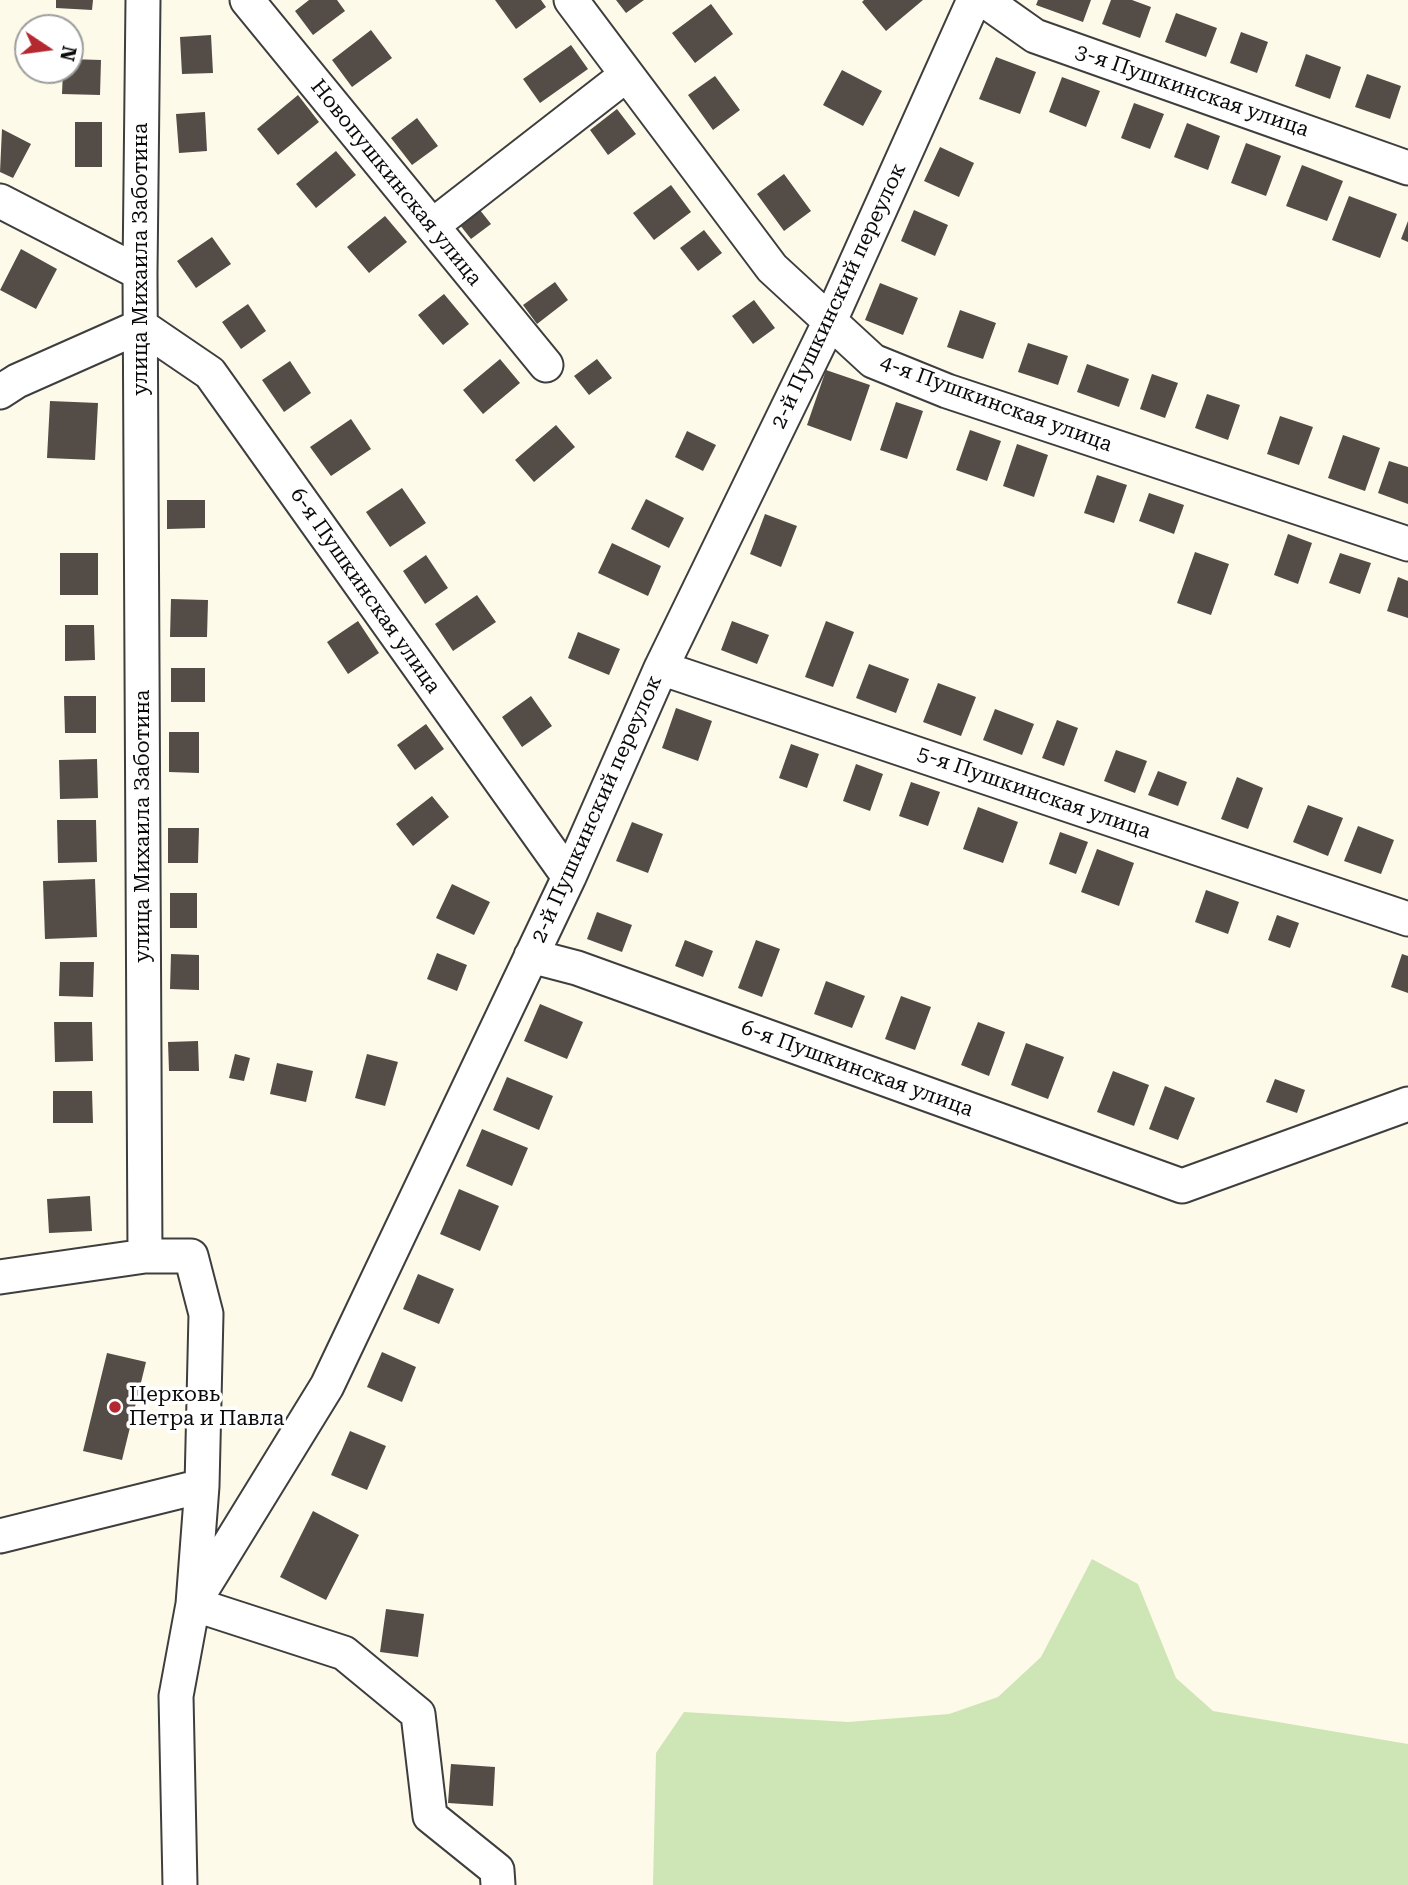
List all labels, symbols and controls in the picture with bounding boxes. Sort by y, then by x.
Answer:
north arrow [14,14,84,84]
street label: 3-я Пушкинская улица [1072,39,1312,143]
text: N [55,44,81,63]
street label: Новопушкинская улица [305,75,487,291]
street label: улица Михаила Заботина [128,123,154,395]
street label: 2-й Пушкинский переулок [766,159,912,433]
street label: 4-я Пушкинская улица [877,350,1115,458]
street label: 6-я Пушкинская улица [284,483,446,699]
street label: 2-й Пушкинский переулок [527,671,667,947]
street label: улица Михаила Заботина [130,690,156,962]
street label: 5-я Пушкинская улица [914,741,1154,845]
street label: 6-я Пушкинская улица [738,1015,976,1123]
place label: Церковь Петра и Павла [129,1382,284,1432]
marker: Церковь Петра и Павла [107,1399,123,1415]

